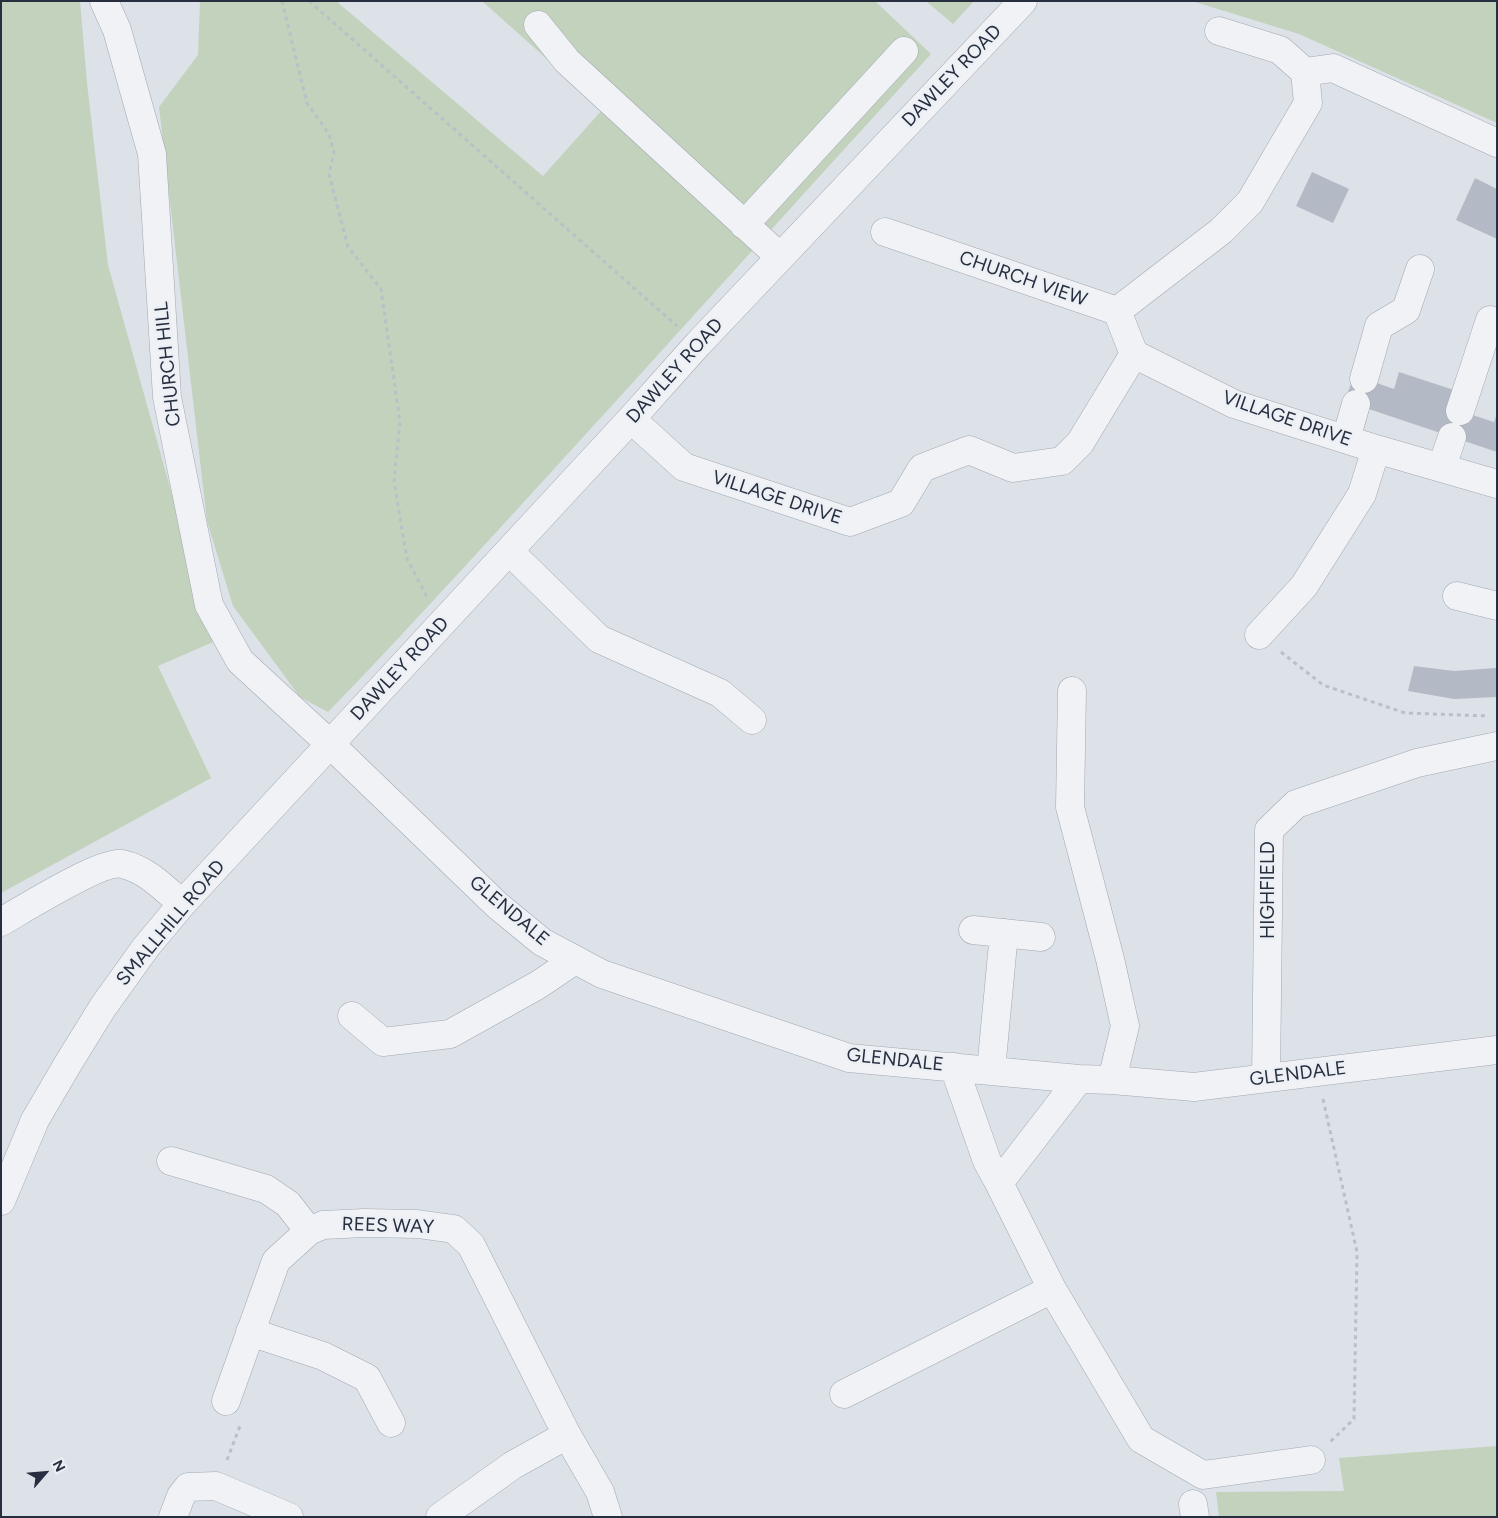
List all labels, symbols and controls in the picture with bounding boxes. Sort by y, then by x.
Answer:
street label: DAWLEY ROAD [897,20,1007,132]
street label: CHURCH VIEW [956,246,1090,312]
street label: CHURCH HILL [150,301,186,427]
street label: DAWLEY ROAD [622,314,728,428]
street label: VILLAGE DRIVE [1219,386,1355,452]
street label: VILLAGE DRIVE [709,466,845,530]
street label: DAWLEY ROAD [346,612,454,726]
street label: HIGHFIELD [1257,841,1279,939]
street label: SMALLHILL ROAD [112,856,230,990]
street label: GLENDALE [464,871,554,951]
street label: GLENDALE [845,1044,945,1076]
street label: GLENDALE [1248,1057,1348,1091]
street label: REES WAY [341,1213,435,1239]
north arrow [20,1448,70,1498]
text: N [49,1457,69,1475]

